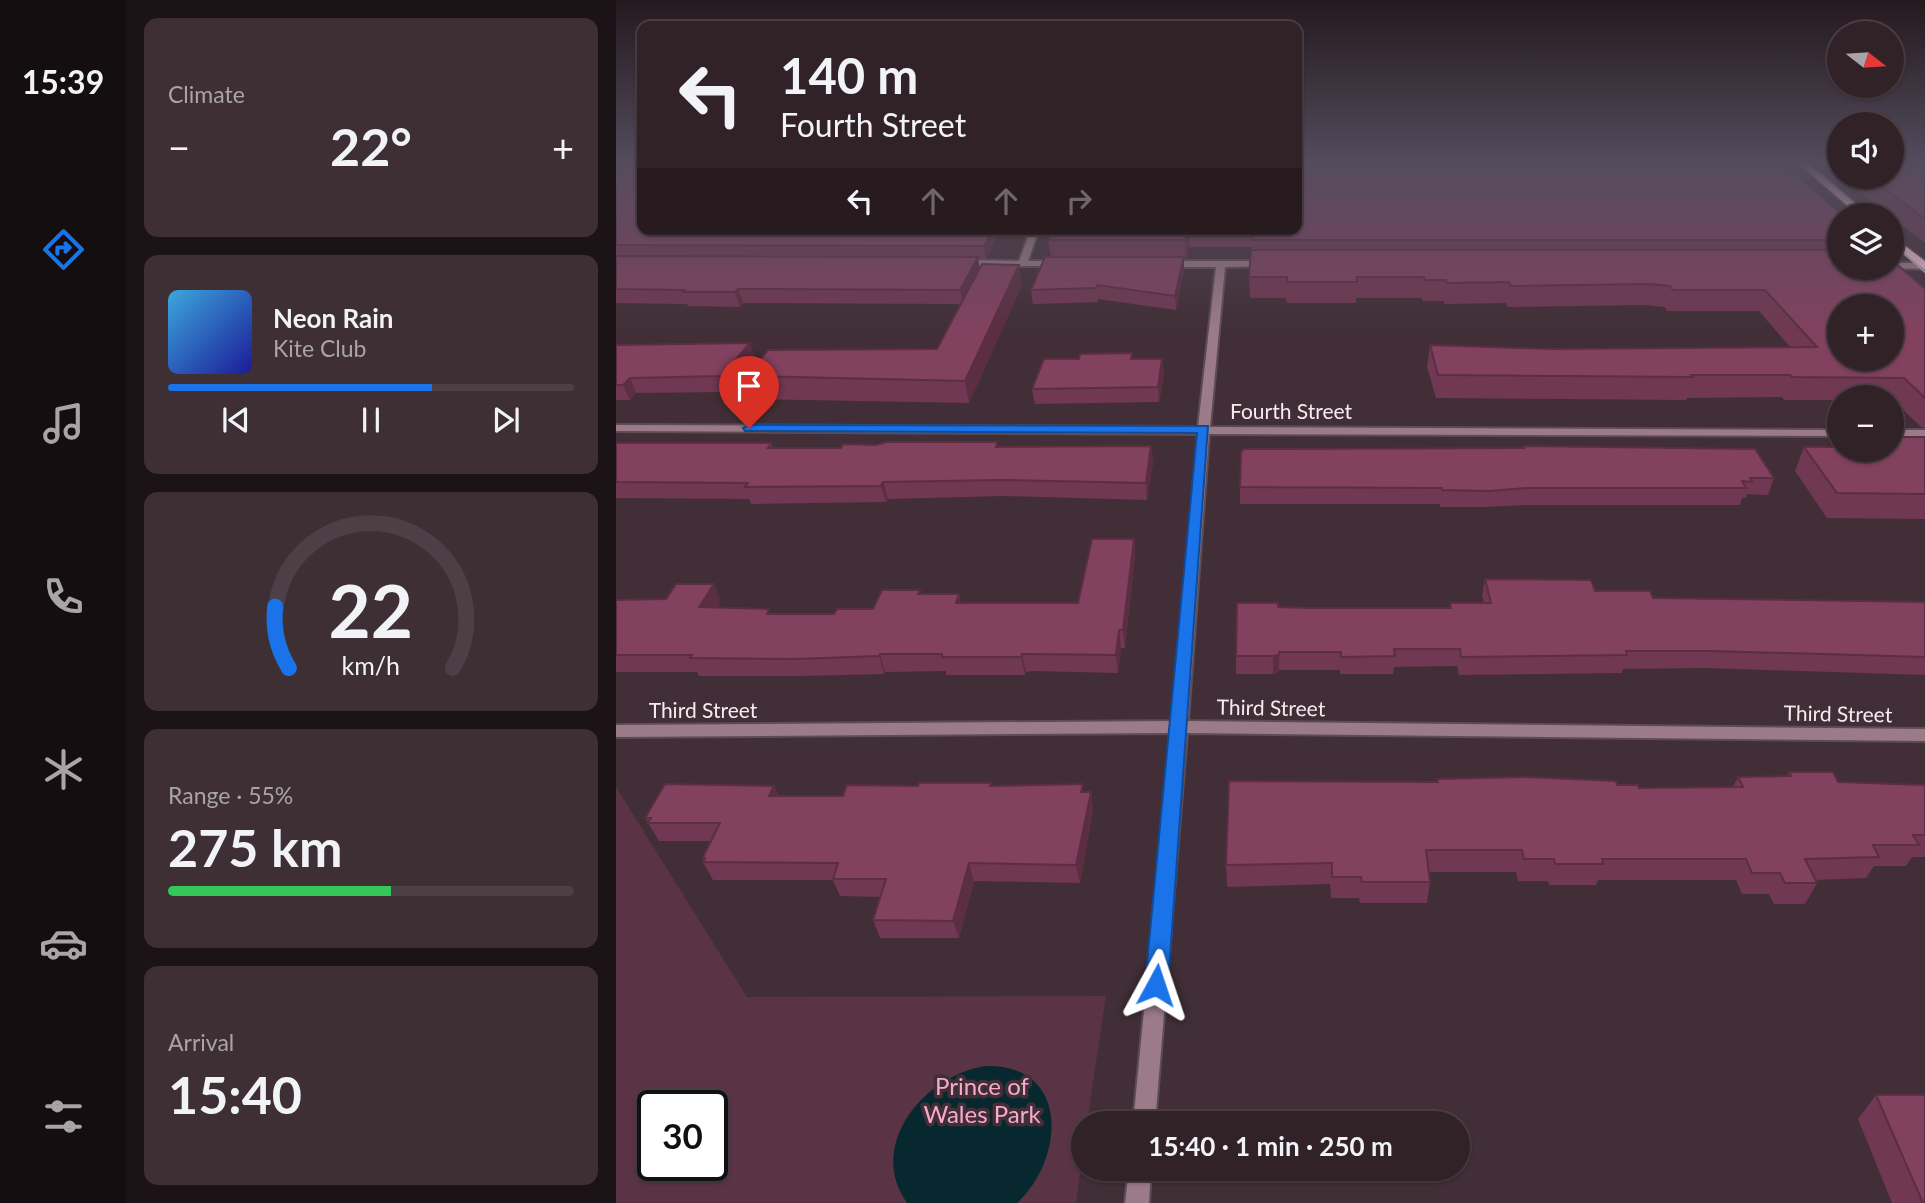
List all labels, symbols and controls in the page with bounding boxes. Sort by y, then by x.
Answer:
north arrow [1827,21,1904,98]
map controls [1827,21,1904,462]
text: 140 m [780,46,918,104]
icon: left [665,49,756,140]
text: 15:39 [22,62,104,101]
text: Climate [168,80,245,108]
text: Fourth Street [780,105,966,144]
button: sound [1827,112,1904,189]
text: 22° [330,115,412,177]
text: − [168,124,190,170]
text: + [552,124,574,170]
icon: left [841,182,879,220]
icon: ahead [914,182,952,220]
icon: ahead [987,182,1025,220]
icon: right [1060,182,1098,220]
button: layers [1827,203,1904,280]
icon: directions [39,225,88,274]
button: + [1827,294,1904,371]
text: Neon Rain [273,302,393,334]
text: Kite Club [273,334,366,362]
pin [719,356,779,428]
icon: arrive [730,367,768,405]
button: − [1827,385,1904,462]
street label: Fourth Street [1230,398,1353,423]
icon: music [39,399,88,448]
icon: previous [217,401,255,439]
icon: pause [352,401,390,439]
icon: next [487,401,525,439]
text: 22 [329,566,413,654]
icon: phone [39,572,88,621]
text: km/h [342,649,400,679]
street label: Third Street [1216,694,1326,720]
street label: Third Street [649,697,758,722]
street label: Third Street [1783,700,1893,726]
icon: climate [39,745,88,794]
text: Range · 55% [168,781,293,809]
text: 275 km [168,816,342,878]
icon: car [39,919,88,968]
position arrow [1119,948,1193,1022]
text: Arrival [168,1028,234,1056]
text: 15:40 [168,1063,302,1125]
park label: Prince of Wales Park [923,1071,1041,1128]
speed limit sign: 30 [637,1090,728,1181]
icon: filters [39,1092,88,1141]
text: 15:40 · 1 min · 250 m [1148,1130,1393,1162]

